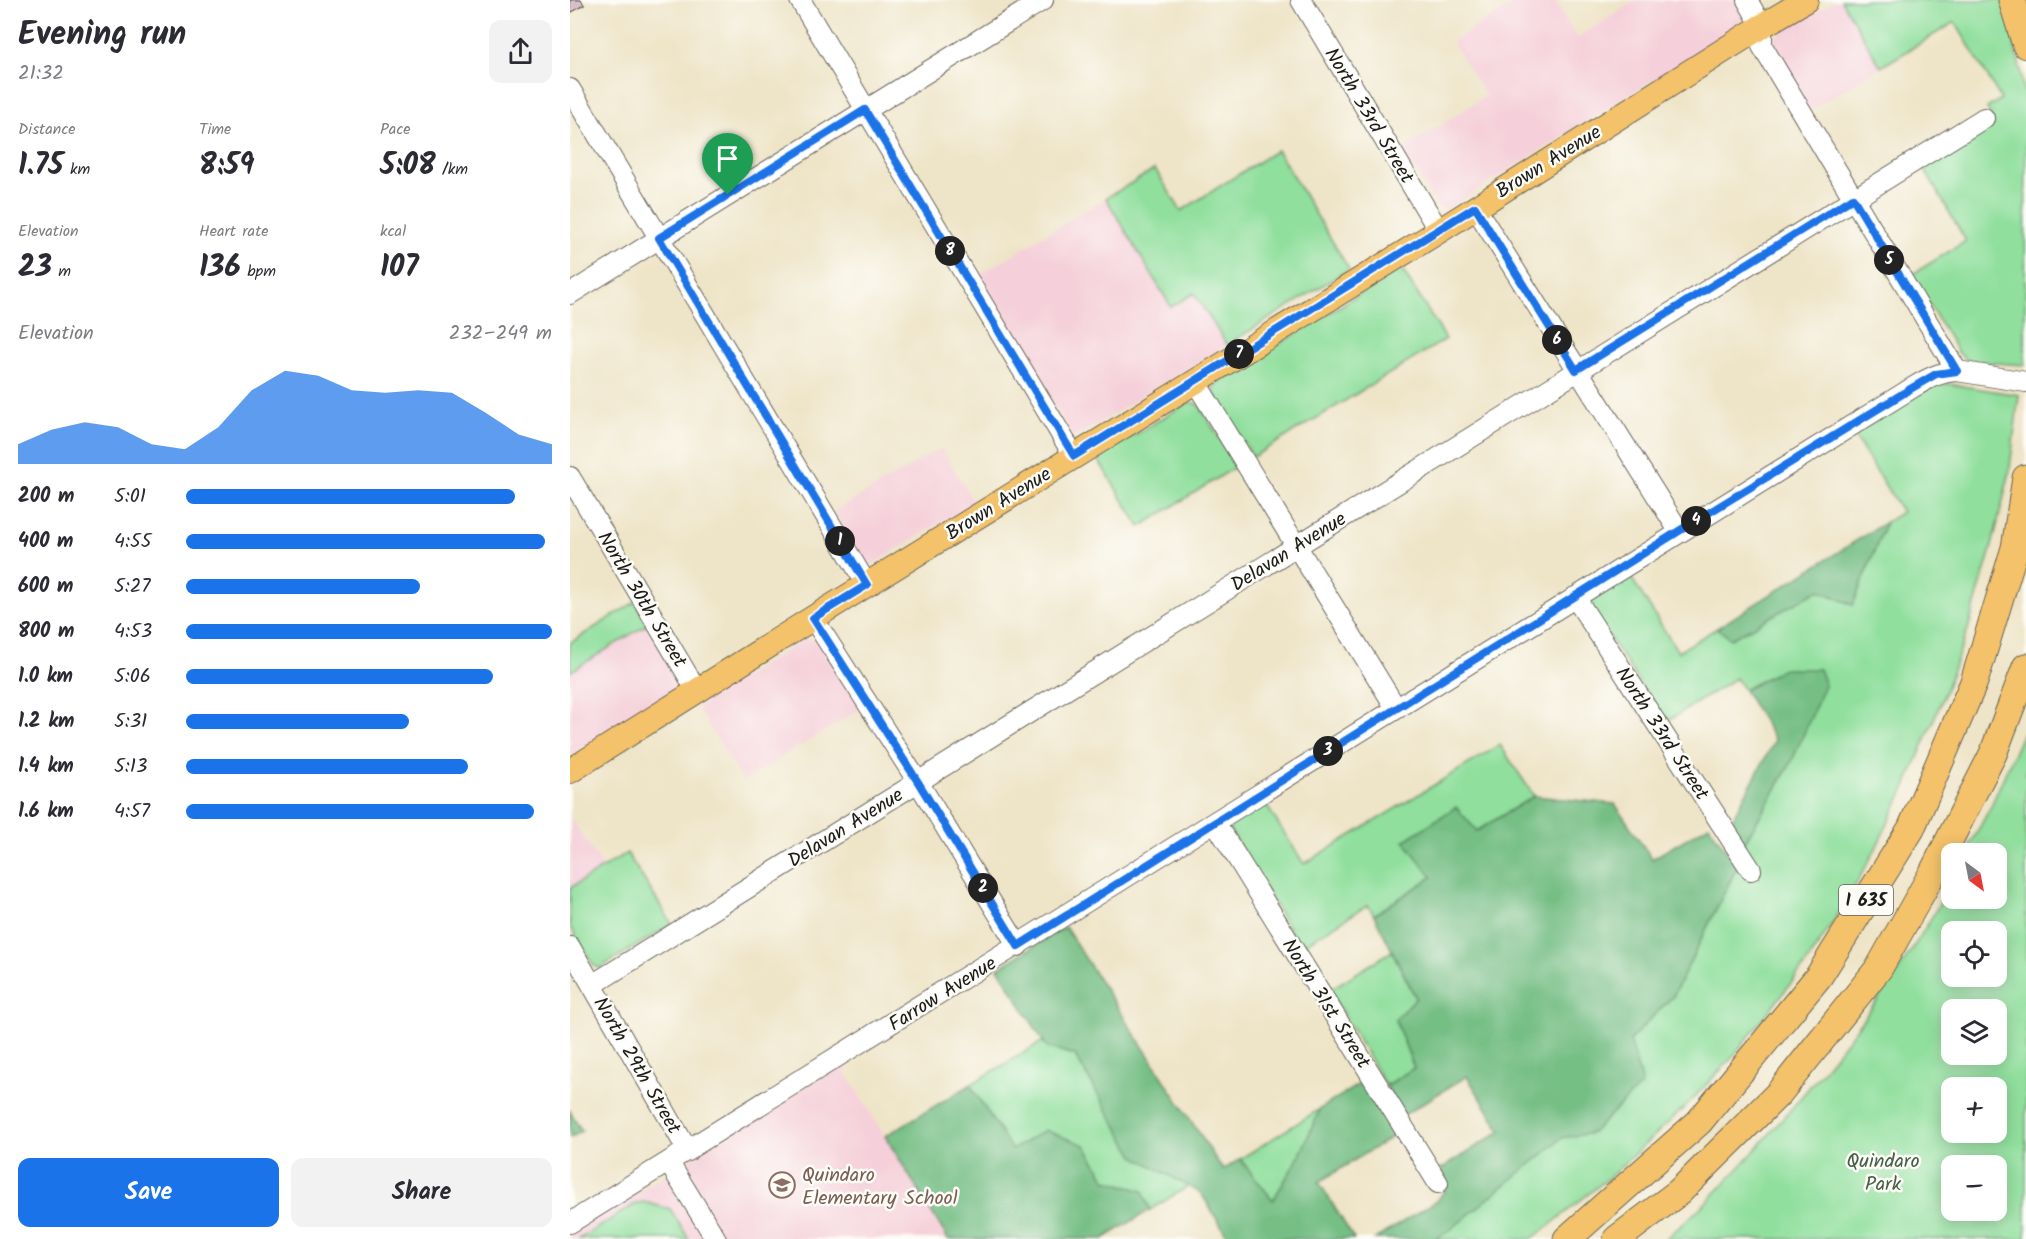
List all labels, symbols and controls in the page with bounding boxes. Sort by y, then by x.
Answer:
text: Evening run [18,9,186,62]
button: share [489,20,552,83]
street label: North 33rd Street [1315,42,1422,190]
text: 21:32 [18,58,64,90]
text: Distance [18,117,76,142]
text: Time [199,117,231,142]
text: Pace [380,117,411,142]
street label: Brown Avenue [1490,117,1608,208]
pin [702,133,753,195]
text: 1.75 [18,142,64,190]
text: 8:59 [199,142,254,190]
text: 5:08 [380,142,436,190]
icon: arrive [711,142,744,175]
text: km [64,157,90,182]
text: /km [436,157,468,182]
text: Elevation [18,219,79,244]
text: Heart rate [199,219,269,244]
text: kcal [380,219,406,244]
pin: 8 [935,236,965,266]
text: 8 [945,238,955,263]
text: 23 [18,244,52,292]
text: 136 [199,244,241,292]
text: 107 [380,244,419,292]
pin: 5 [1874,245,1904,275]
text: 5 [1885,247,1893,272]
text: m [52,259,71,284]
text: bpm [241,259,276,284]
text: Elevation [18,318,94,350]
text: 232–249 m [449,318,552,350]
pin: 6 [1542,325,1572,355]
text: 6 [1553,327,1561,352]
pin: 7 [1224,339,1254,369]
text: 7 [1235,341,1243,366]
street label: Brown Avenue [940,459,1058,550]
text: 200 m [18,481,74,513]
text: 5:01 [114,481,146,513]
street label: Delavan Avenue [1225,504,1353,601]
pin: 4 [1681,506,1711,536]
text: 4 [1692,508,1700,533]
text: 400 m [18,526,74,558]
text: 4:55 [114,526,151,558]
street label: North 30th Street [588,526,695,675]
pin: 1 [825,526,855,556]
text: 1 [838,528,842,553]
text: 600 m [18,571,73,603]
text: 5:27 [114,571,151,603]
text: 800 m [18,616,74,648]
text: 4:53 [114,616,152,648]
text: 1.0 km [18,661,73,693]
text: 5:06 [114,661,151,693]
street label: North 33rd Street [1606,661,1717,808]
text: 1.2 km [18,706,74,738]
text: 5:31 [114,706,147,738]
pin: 3 [1313,736,1343,766]
text: 3 [1324,738,1332,763]
text: 1.4 km [18,751,74,783]
text: 5:13 [114,751,147,783]
street label: Delavan Avenue [782,780,910,877]
text: 1.6 km [18,796,74,828]
text: 4:57 [114,796,150,828]
north arrow [1941,843,2007,909]
map controls [1941,843,2007,1221]
pin: 2 [968,873,998,903]
text: 2 [978,875,988,900]
road number: I 635 [1839,885,1893,915]
button: locate [1941,921,2007,987]
street label: North 31st Street [1272,933,1378,1076]
street label: Farrow Avenue [883,949,1003,1041]
street label: North 29th Street [584,991,689,1141]
button: layers [1941,999,2007,1065]
button: + [1941,1077,2007,1143]
park label: Quindaro Park [1847,1146,1919,1201]
button: − [1941,1155,2007,1221]
button: Save [18,1158,279,1227]
button: Share [291,1158,552,1227]
place label: Quindaro Elementary School [802,1160,958,1215]
school or university icon: Quindaro Elementary School [767,1170,797,1200]

